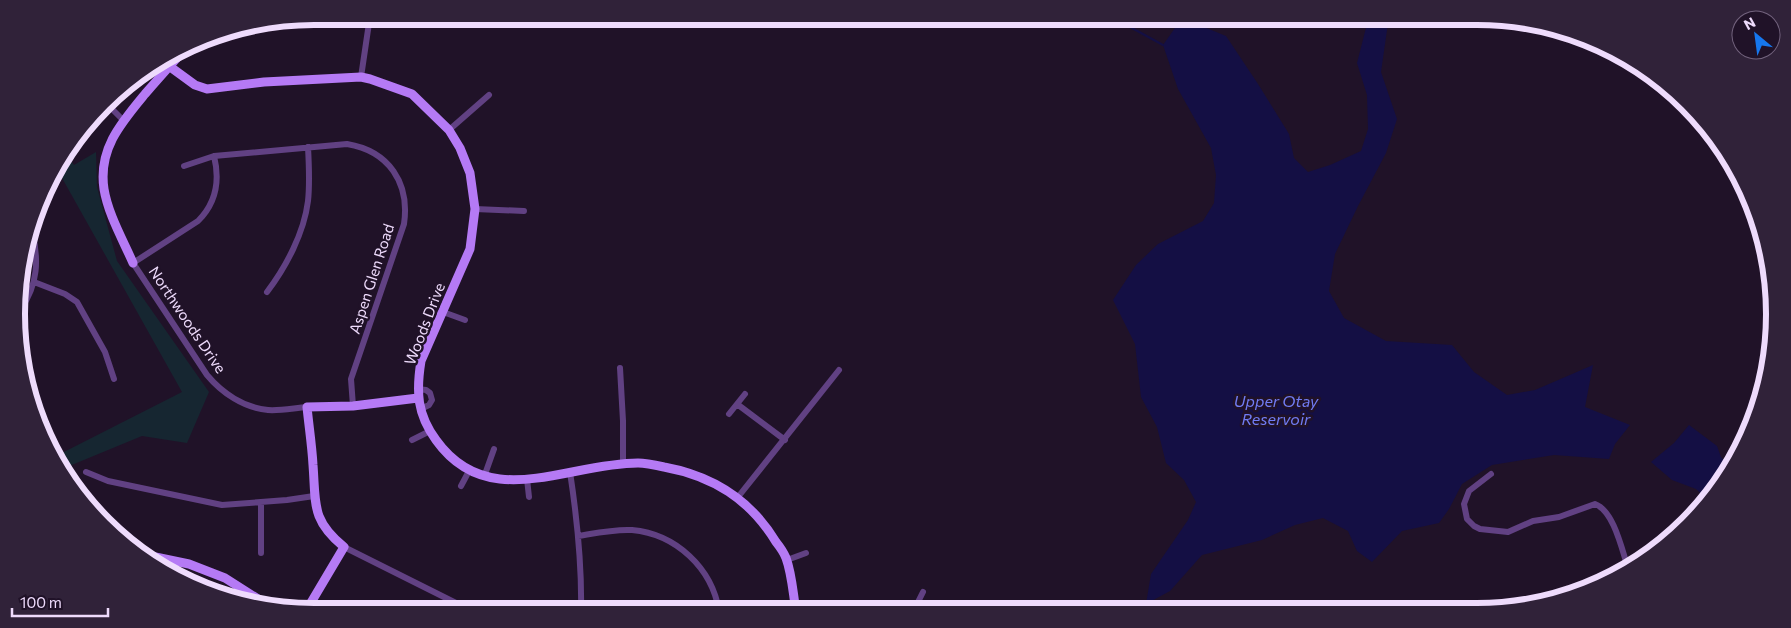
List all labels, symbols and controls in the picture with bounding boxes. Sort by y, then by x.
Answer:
north arrow [1731,10,1781,60]
text: N [1741,13,1758,33]
street label: Aspen Glen Road [345,221,397,336]
street label: Northwoods Drive [145,263,230,376]
street label: Woods Drive [400,280,448,367]
water label: Upper Otay Reservoir [1234,391,1319,428]
scale bar [12,586,109,618]
text: 100 m [20,593,62,611]

